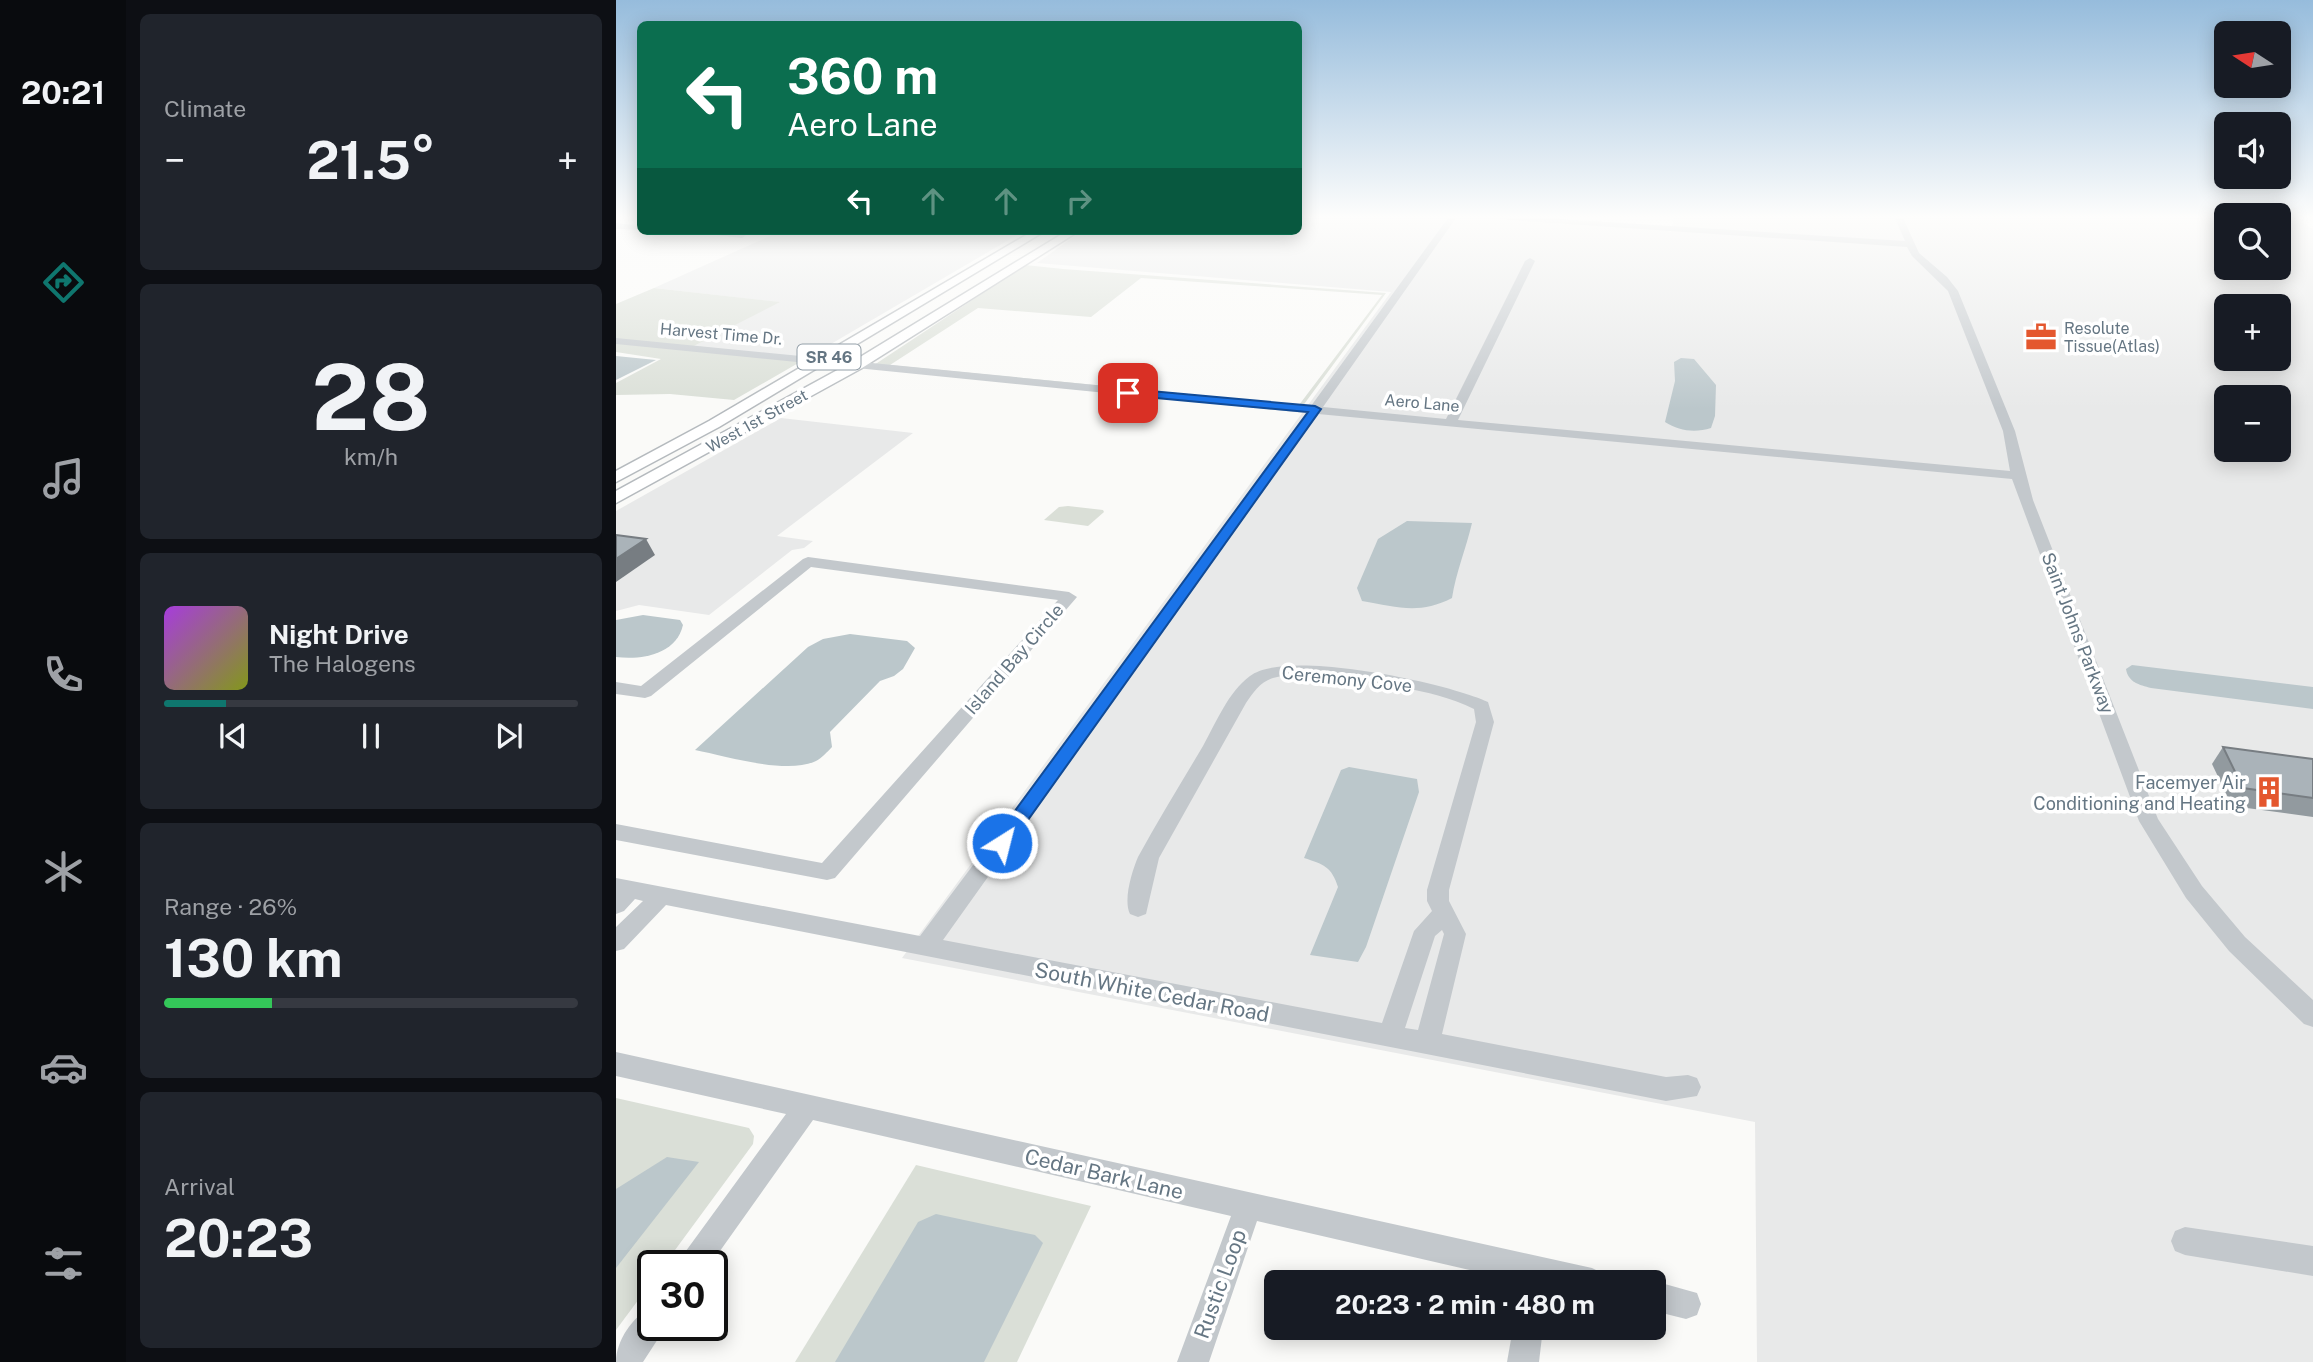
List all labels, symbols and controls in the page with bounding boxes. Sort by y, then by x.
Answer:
north arrow [2214,21,2291,98]
map controls [2214,21,2291,462]
text: 360 m [787,47,938,105]
icon: left [672,49,763,140]
text: 20:21 [21,74,105,111]
text: Climate [164,95,246,122]
text: Aero Lane [787,106,938,143]
button: sound [2214,112,2291,189]
text: 21.5° [306,130,436,191]
text: − [164,138,185,183]
text: + [557,138,578,183]
icon: left [841,182,879,220]
icon: ahead [914,182,952,220]
icon: ahead [987,182,1025,220]
icon: right [1060,182,1098,220]
button: search [2214,203,2291,280]
icon: directions [39,258,88,307]
button: + [2214,294,2291,371]
street label: Harvest Time Dr. [659,319,783,349]
place label: Resolute Tissue(Atlas) [2064,319,2160,356]
office icon: Resolute Tissue(Atlas) [2024,320,2058,354]
text: 28 [312,344,430,450]
road number: SR 46 [798,344,860,370]
pin [1098,363,1158,423]
icon: arrive [1109,374,1147,412]
street label: West 1st Street [703,385,811,457]
button: − [2214,385,2291,462]
street label: Aero Lane [1384,390,1460,416]
text: km/h [344,443,398,470]
icon: music [39,454,88,503]
street label: Saint Johns Parkway [2038,549,2119,717]
street label: Island Bay Circle [960,600,1068,718]
text: Night Drive [269,619,409,650]
icon: phone [39,650,88,699]
text: The Halogens [269,650,416,677]
street label: Ceremony Cove [1281,662,1413,696]
icon: previous [214,717,252,755]
icon: pause [352,717,390,755]
icon: next [490,717,528,755]
place label: Facemyer Air Conditioning and Heating [2033,772,2246,814]
building icon: Facemyer Air Conditioning and Heating [2252,775,2286,809]
position arrow [965,806,1039,880]
icon: climate [39,847,88,896]
text: Range · 26% [164,893,297,920]
text: 130 km [164,928,343,989]
street label: South White Cedar Road [1033,957,1271,1027]
icon: car [39,1043,88,1092]
street label: Cedar Bark Lane [1022,1144,1186,1204]
text: Arrival [164,1173,235,1200]
text: 20:23 [164,1208,313,1269]
street label: Rustic Loop [1189,1226,1251,1342]
icon: filters [39,1239,88,1288]
speed limit sign: 30 [637,1250,728,1341]
text: 20:23 · 2 min · 480 m [1335,1289,1595,1320]

